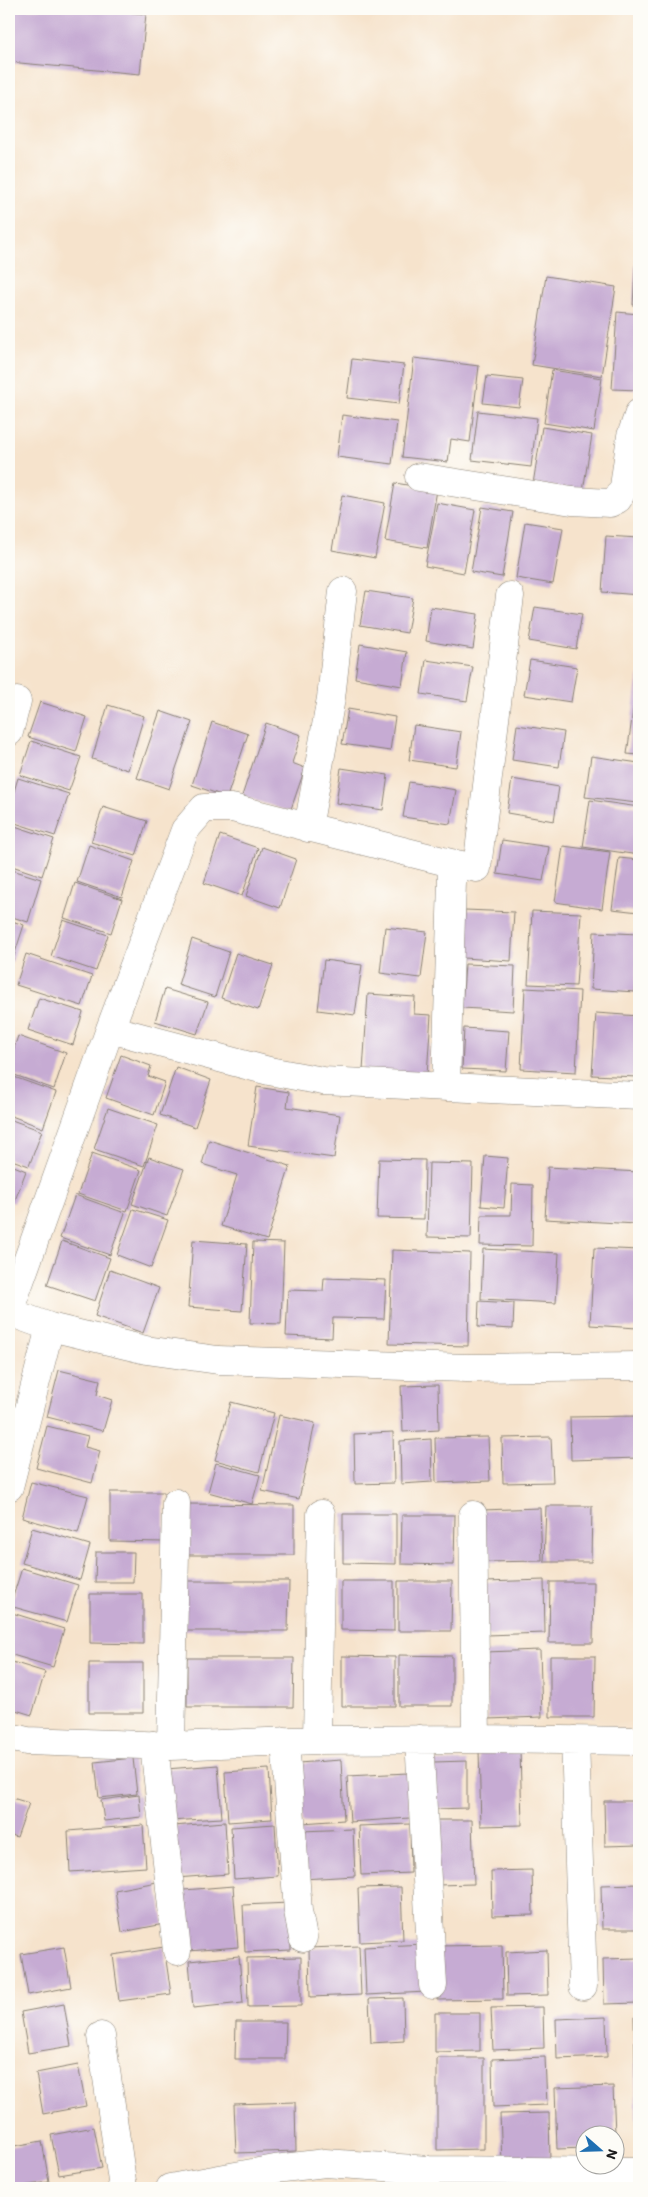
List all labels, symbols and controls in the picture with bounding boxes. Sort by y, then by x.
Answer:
north arrow [576,2124,626,2174]
text: N [602,2147,621,2162]

